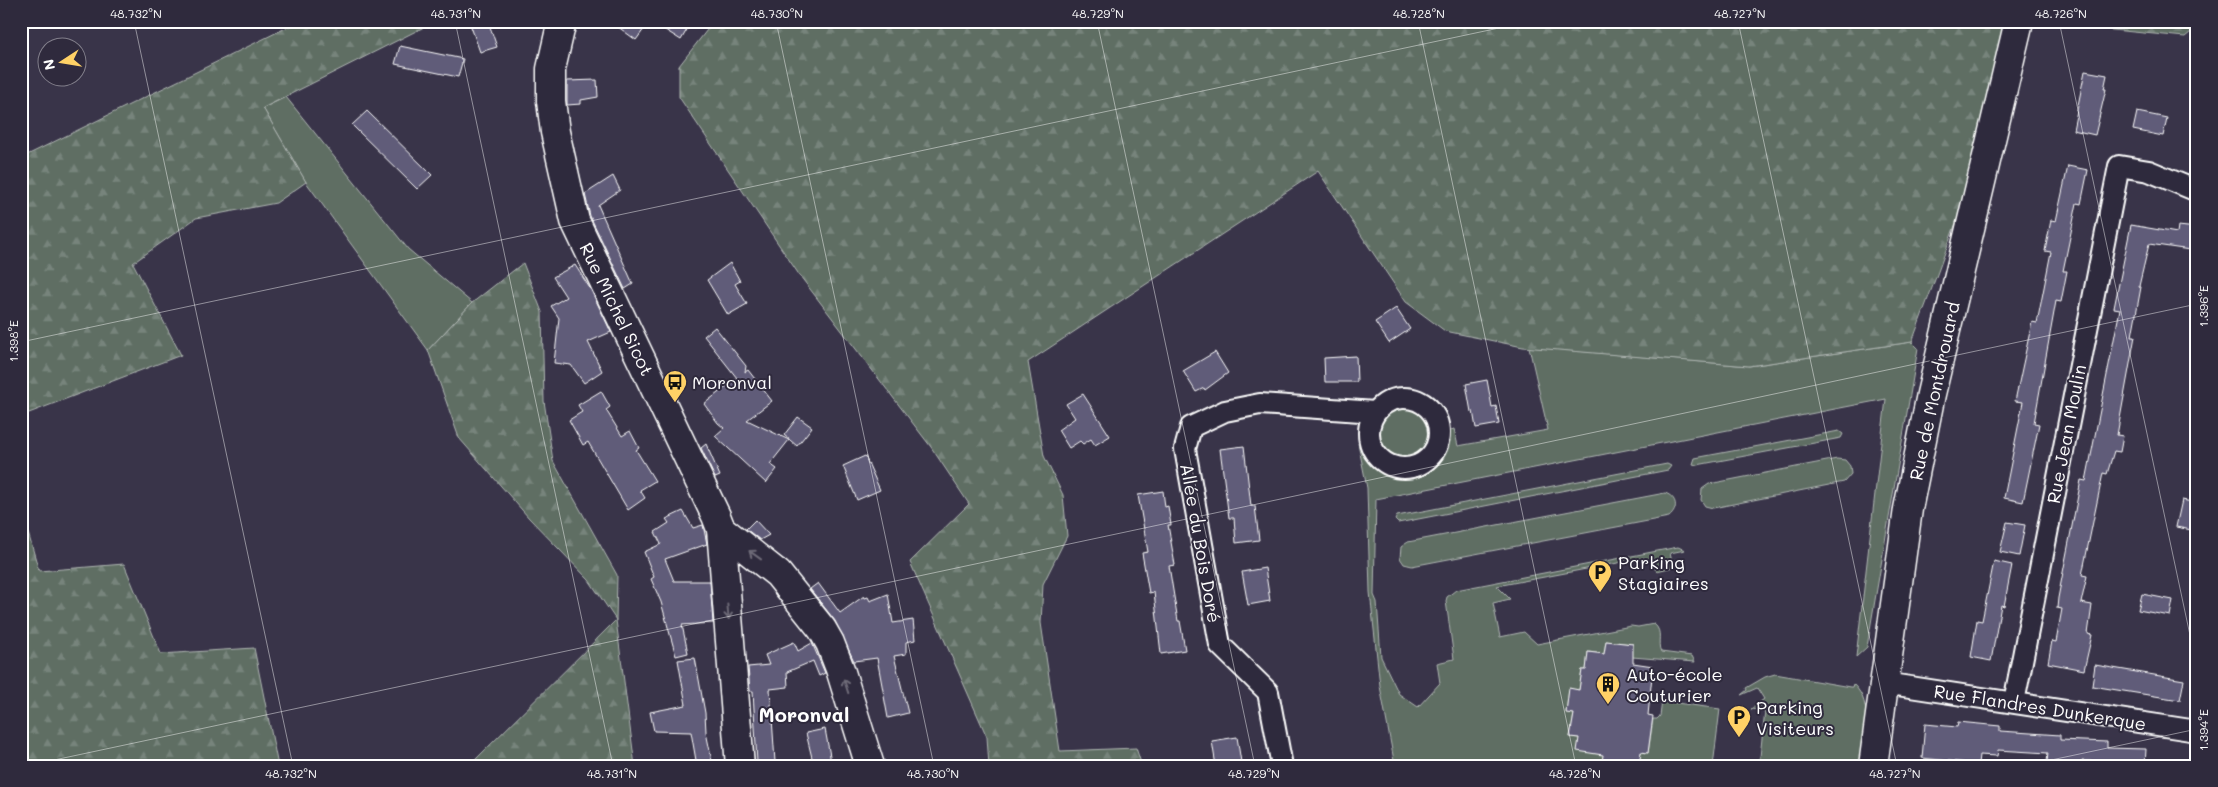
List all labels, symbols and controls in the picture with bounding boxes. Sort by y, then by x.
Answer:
text: 48.732°N [110,5,162,21]
text: 48.731°N [431,5,481,21]
text: 48.730°N [751,5,803,21]
text: 48.729°N [1072,5,1124,21]
text: 48.728°N [1393,5,1445,21]
text: 48.727°N [1714,5,1766,21]
text: 48.726°N [2035,5,2087,21]
north arrow [38,38,88,88]
text: N [38,58,59,72]
street label: Rue Michel Sicot [574,239,660,379]
text: 1.396°E [2195,285,2211,327]
street label: Rue de Montdrouard [1903,299,1965,483]
text: 1.398°E [5,320,21,362]
street label: Rue Jean Moulin [2041,362,2091,506]
bus stop icon: Moronval [662,369,688,403]
place label: Moronval [692,370,772,394]
street label: Allée du Bois Doré [1175,461,1227,625]
one-way arrow [748,550,762,560]
place label: Parking Stagiaires [1618,550,1709,595]
parking icon: Parking Stagiaires [1587,559,1613,593]
one-way arrow [724,604,733,620]
place label: Auto-école Couturier [1626,662,1723,707]
building icon: Auto-école Couturier [1595,671,1621,705]
one-way arrow [841,678,850,694]
street label: Rue Flandres Dunkerque [1932,678,2148,736]
place label: Parking Visiteurs [1756,695,1834,740]
district label: Moronval [759,701,849,727]
parking icon: Parking Visiteurs [1726,704,1752,738]
text: 1.394°E [2195,709,2211,751]
text: 48.732°N [265,765,317,781]
text: 48.731°N [587,765,637,781]
text: 48.730°N [907,765,959,781]
text: 48.729°N [1228,765,1280,781]
text: 48.728°N [1549,765,1601,781]
text: 48.727°N [1869,765,1921,781]

